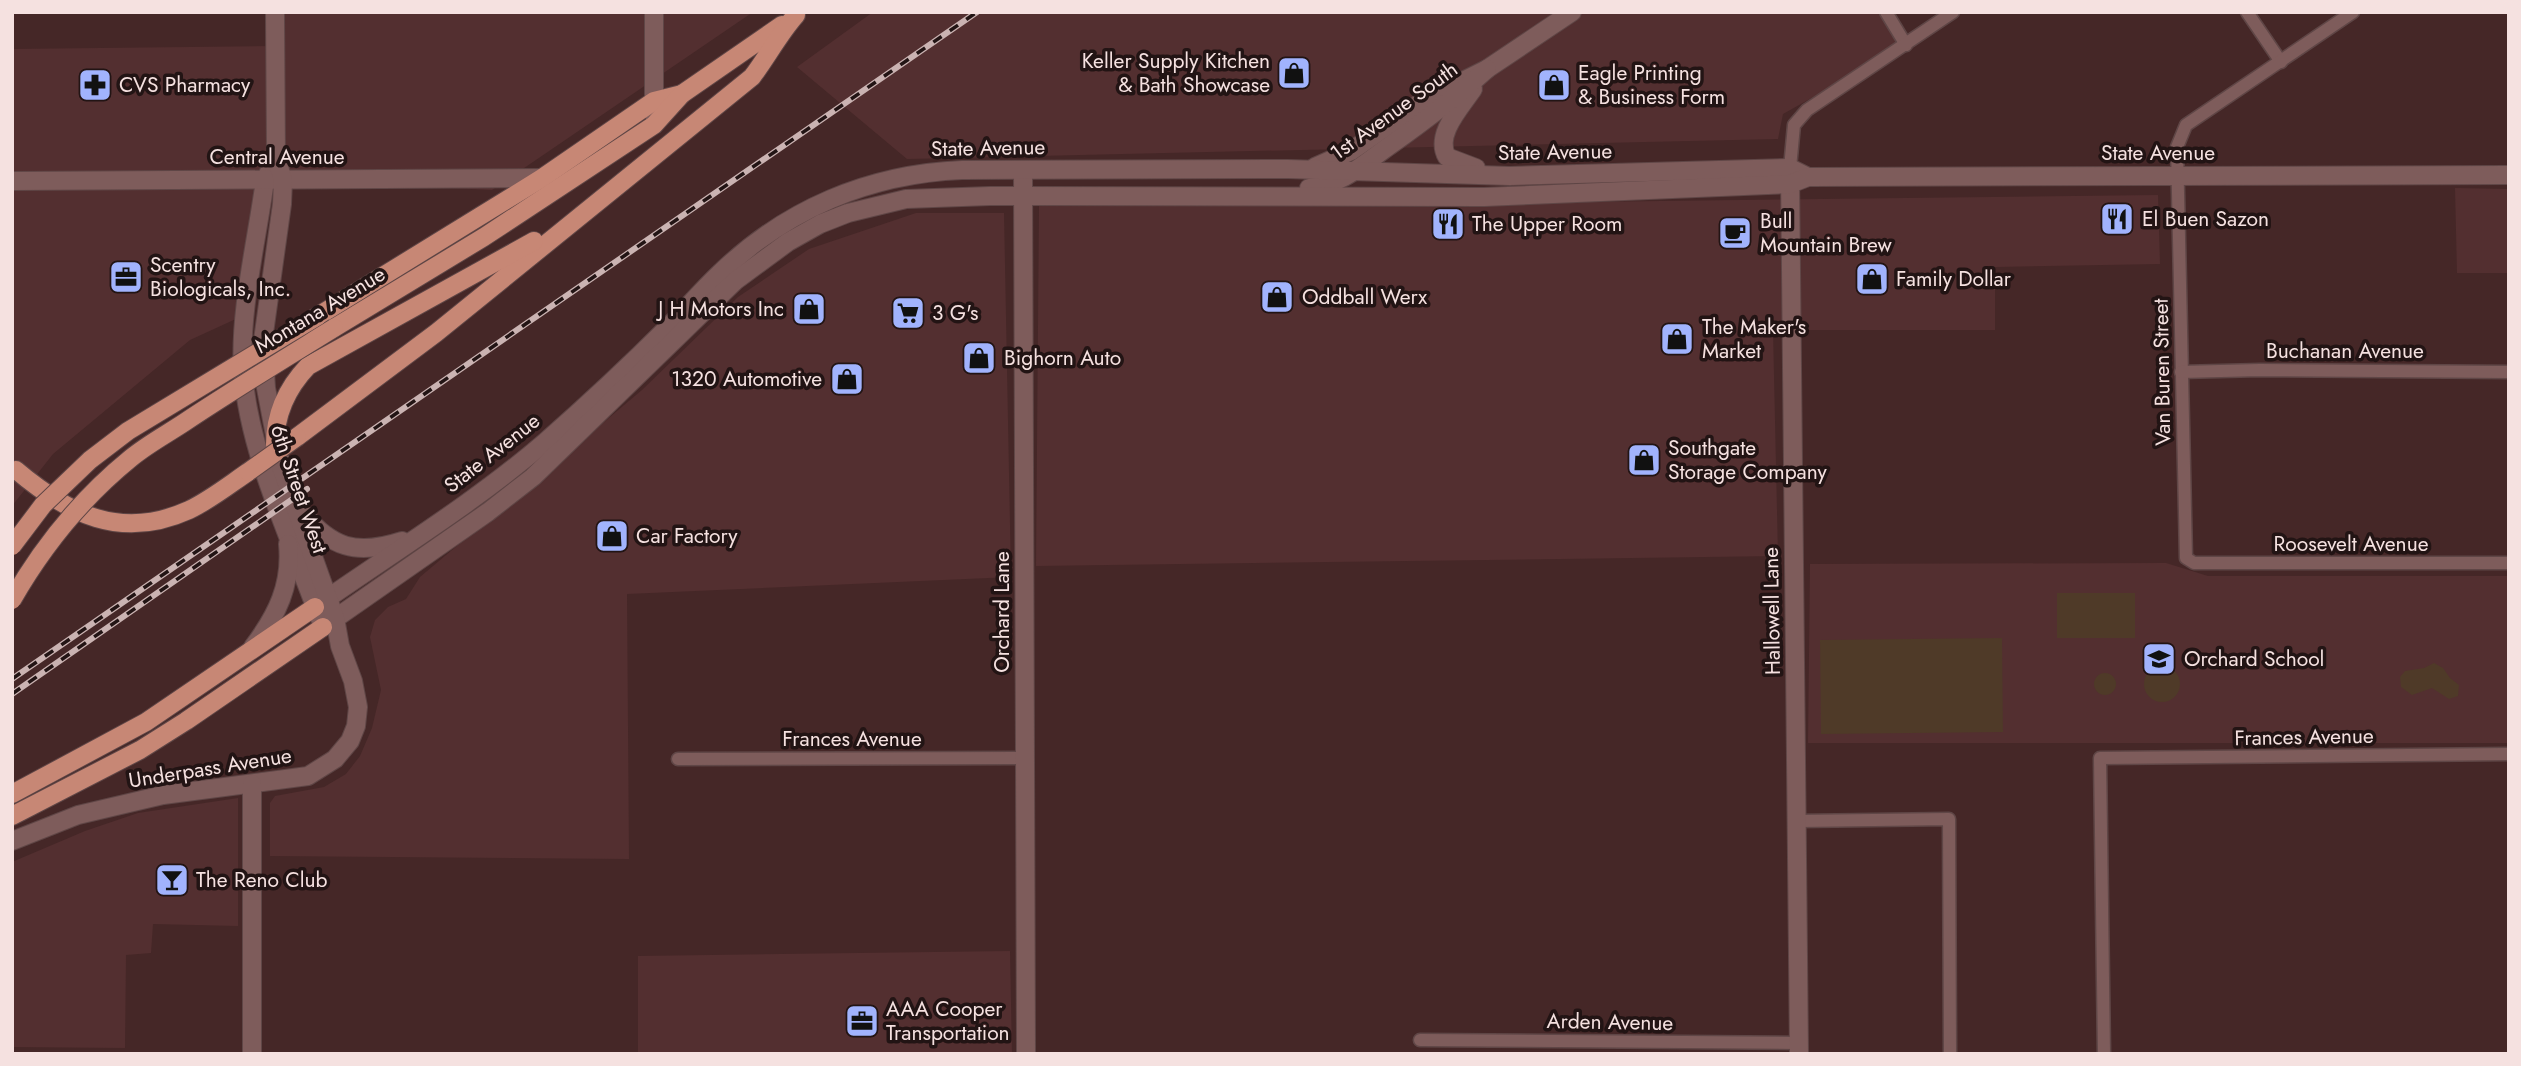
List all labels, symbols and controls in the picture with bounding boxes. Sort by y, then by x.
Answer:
place label: Keller Supply Kitchen & Bath Showcase [1082,46,1270,100]
shop icon: Keller Supply Kitchen & Bath Showcase [1275,54,1313,92]
street label: 1st Avenue South [1324,54,1464,168]
place label: Eagle Printing & Business Form [1578,58,1725,112]
pharmacy icon: CVS Pharmacy [76,66,114,104]
shop icon: Eagle Printing & Business Form [1535,66,1573,104]
place label: CVS Pharmacy [119,70,251,100]
street label: State Avenue [931,132,1046,164]
street label: State Avenue [1498,136,1613,168]
street label: State Avenue [2101,138,2215,168]
street label: Central Avenue [209,142,345,172]
restaurant icon: El Buen Sazon [2098,200,2136,238]
place label: El Buen Sazon [2142,204,2269,234]
restaurant icon: The Upper Room [1429,205,1467,243]
place label: Bull Mountain Brew [1760,206,1893,260]
place label: The Upper Room [1472,209,1622,239]
cafe icon: Bull Mountain Brew [1716,214,1754,252]
place label: Scentry Biologicals, Inc. [150,250,291,304]
office icon: Scentry Biologicals, Inc. [107,258,145,296]
street label: Montana Avenue [249,259,391,361]
shop icon: Family Dollar [1853,260,1891,298]
place label: Family Dollar [1896,264,2012,294]
shop icon: Oddball Werx [1258,278,1296,316]
place label: Oddball Werx [1302,282,1427,312]
shop icon: J H Motors Inc [790,290,828,328]
place label: J H Motors Inc [655,294,784,324]
supermarket icon: 3 G's [889,294,927,332]
place label: 3 G's [932,298,978,328]
street label: Van Buren Street [2146,298,2178,446]
place label: The Maker's Market [1702,312,1806,366]
shop icon: The Maker's Market [1658,320,1696,358]
street label: Buchanan Avenue [2266,336,2424,366]
shop icon: Bighorn Auto [960,339,998,377]
place label: Bighorn Auto [1004,343,1121,373]
shop icon: 1320 Automotive [828,360,866,398]
place label: 1320 Automotive [671,364,822,394]
street label: State Avenue [438,406,546,500]
street label: 6th Street West [263,421,335,557]
place label: Southgate Storage Company [1668,433,1828,487]
shop icon: Southgate Storage Company [1625,441,1663,479]
shop icon: Car Factory [593,517,631,555]
place label: Car Factory [636,521,738,551]
street label: Roosevelt Avenue [2274,529,2429,559]
street label: Hallowell Lane [1756,547,1788,675]
street label: Orchard Lane [987,551,1017,673]
school or university icon: Orchard School [2140,640,2178,678]
place label: Orchard School [2184,644,2324,674]
street label: Frances Avenue [2234,721,2374,753]
street label: Frances Avenue [782,724,922,754]
street label: Underpass Avenue [126,740,294,796]
bar icon: The Reno Club [153,861,191,899]
place label: The Reno Club [196,865,328,895]
place label: AAA Cooper Transportation [886,994,1010,1048]
office icon: AAA Cooper Transportation [843,1002,881,1040]
street label: Arden Avenue [1546,1006,1674,1038]

